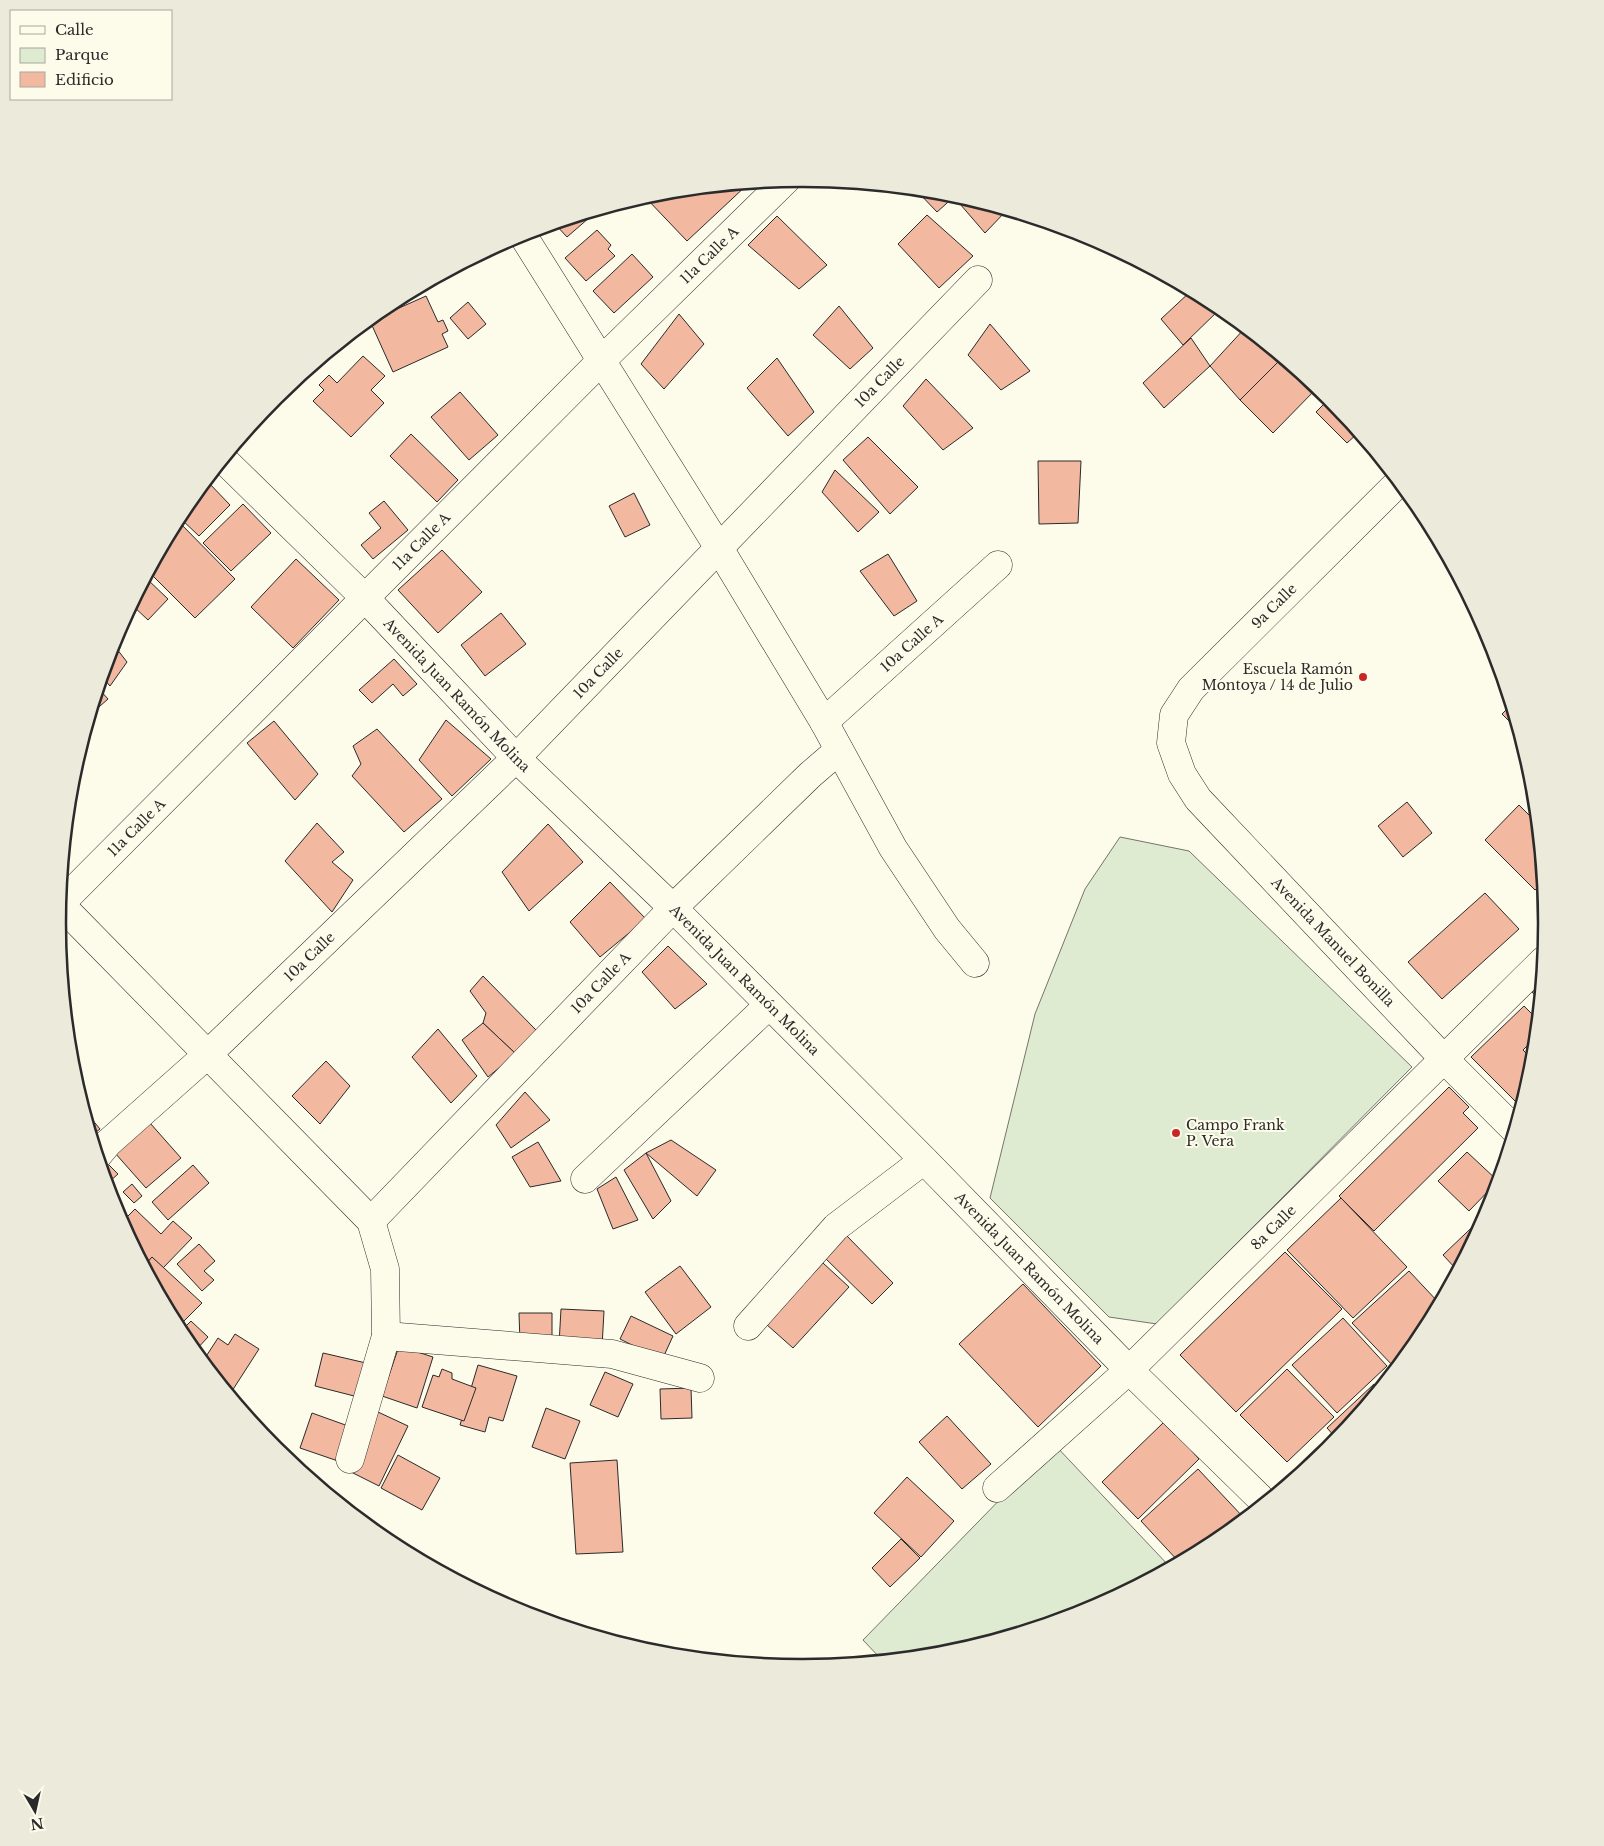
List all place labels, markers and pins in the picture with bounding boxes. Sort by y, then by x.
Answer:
place label: Escuela Ramón Montoya / 14 de Julio [1202,660,1353,694]
marker: Escuela Ramón Montoya / 14 de Julio [1357,671,1369,683]
place label: Campo Frank P. Vera [1186,1116,1285,1150]
marker: Campo Frank P. Vera [1170,1127,1182,1139]

